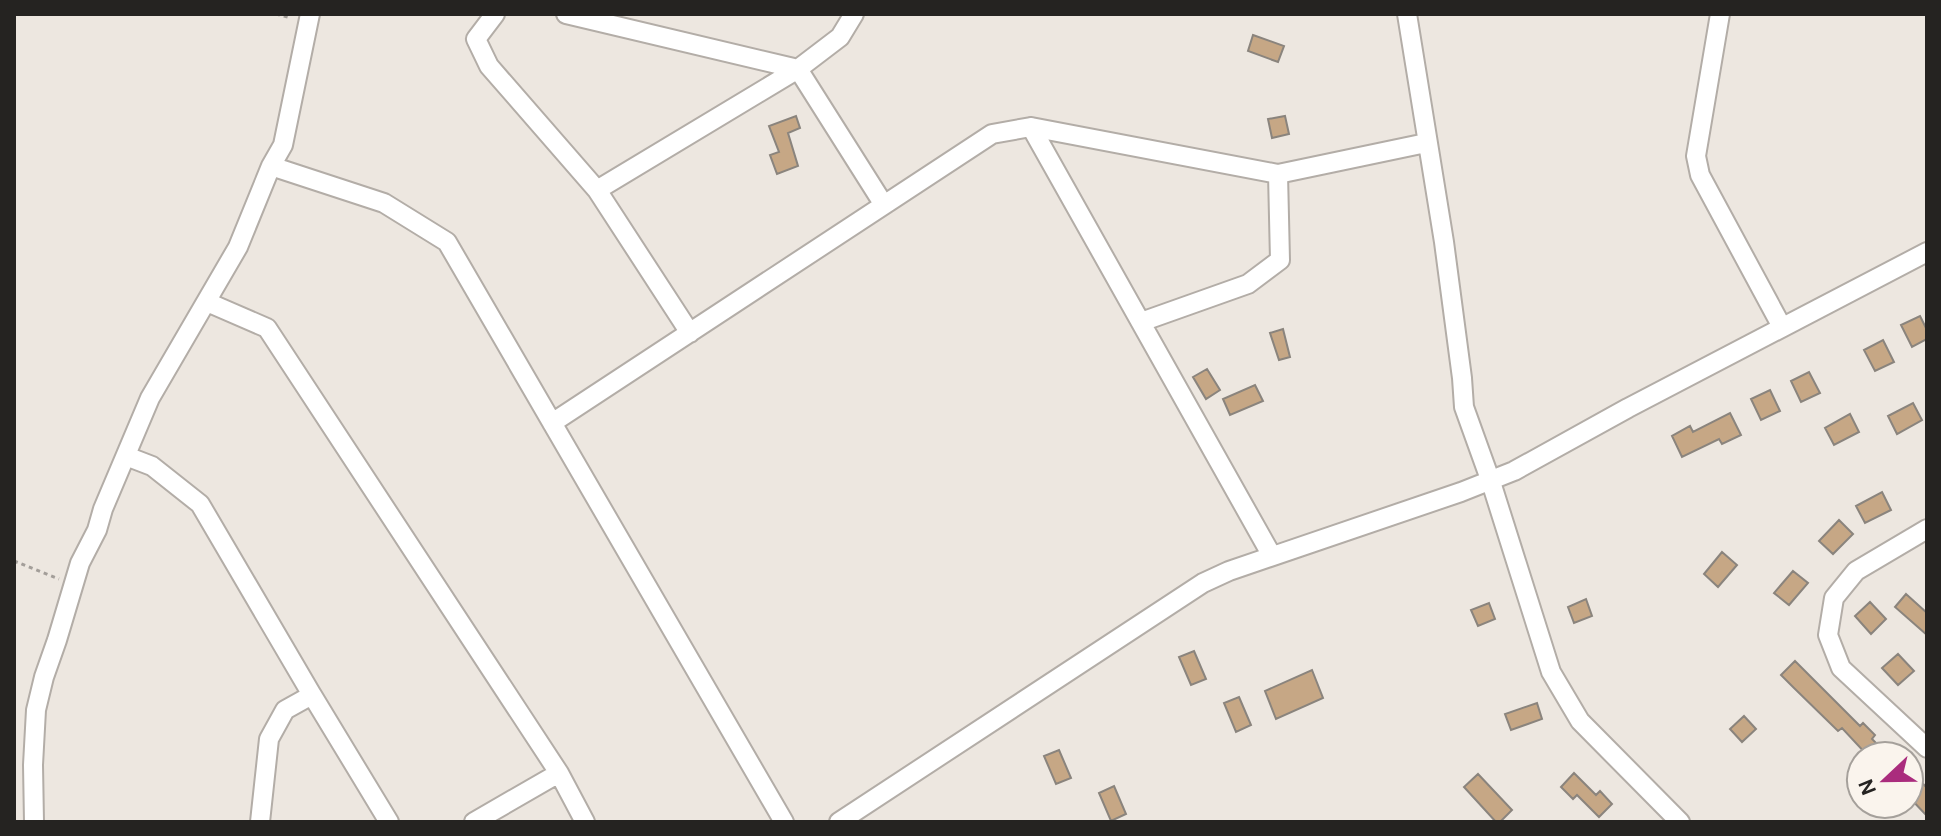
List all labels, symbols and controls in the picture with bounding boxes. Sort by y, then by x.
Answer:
north arrow [1845,740,1925,820]
text: N [1852,775,1882,799]

